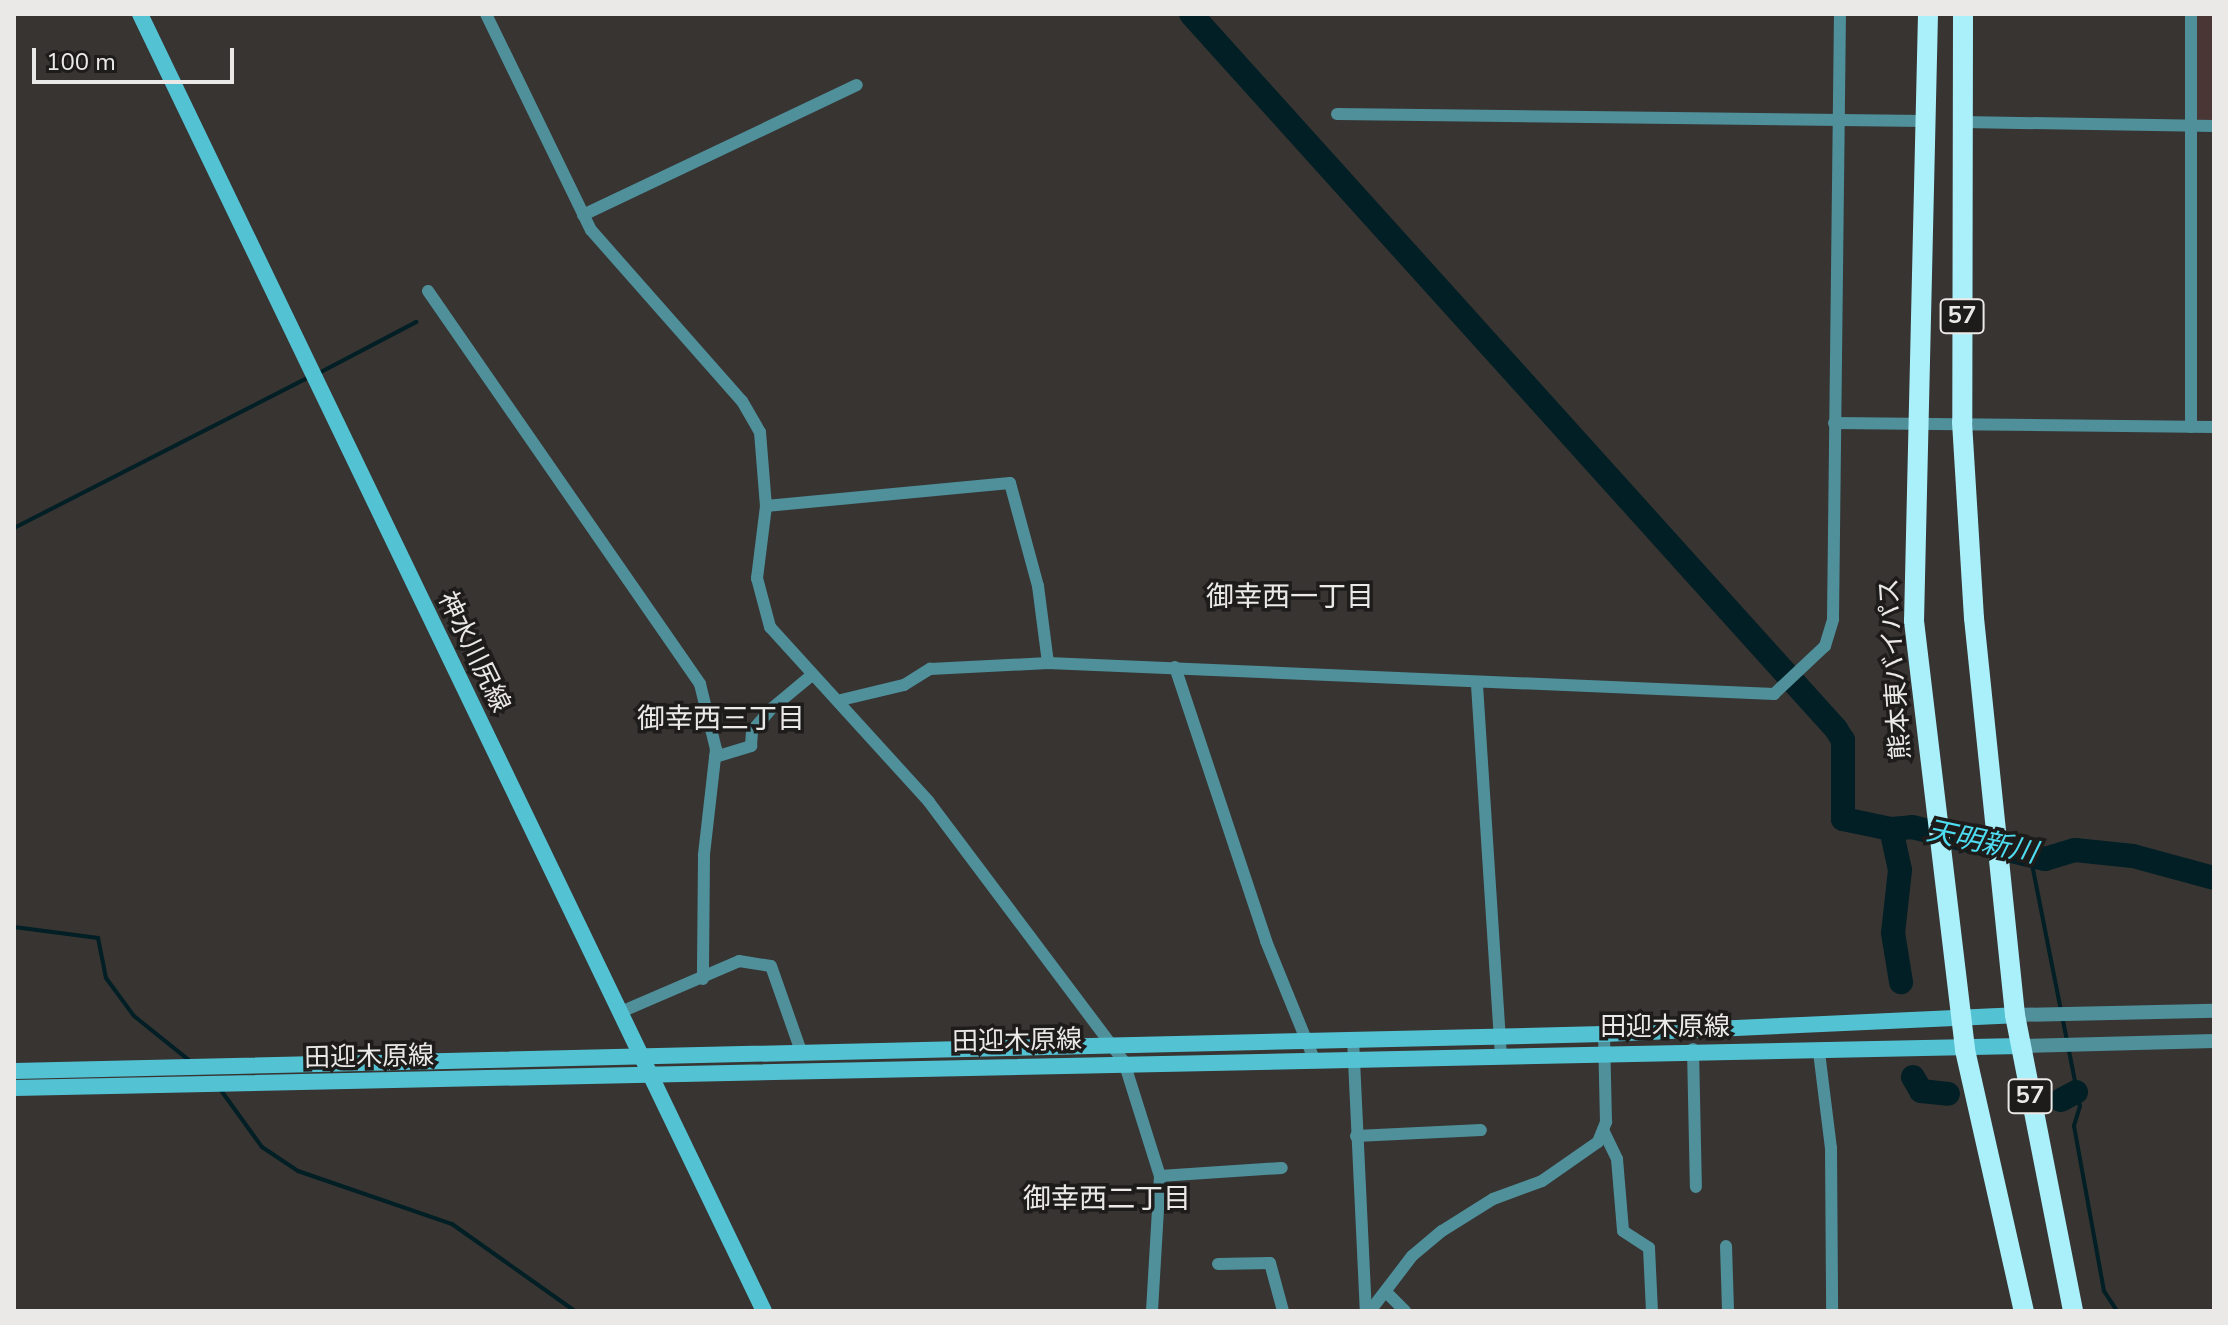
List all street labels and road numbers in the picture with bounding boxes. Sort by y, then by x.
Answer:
road number: 57 [1938,296,1986,336]
street label: 熊本東バイパス [1873,577,1917,761]
street label: 神水川尻線 [431,587,517,717]
street label: 田迎木原線 [1600,1011,1730,1043]
street label: 田迎木原線 [952,1024,1082,1058]
street label: 田迎木原線 [304,1040,434,1074]
road number: 57 [2006,1076,2054,1116]

